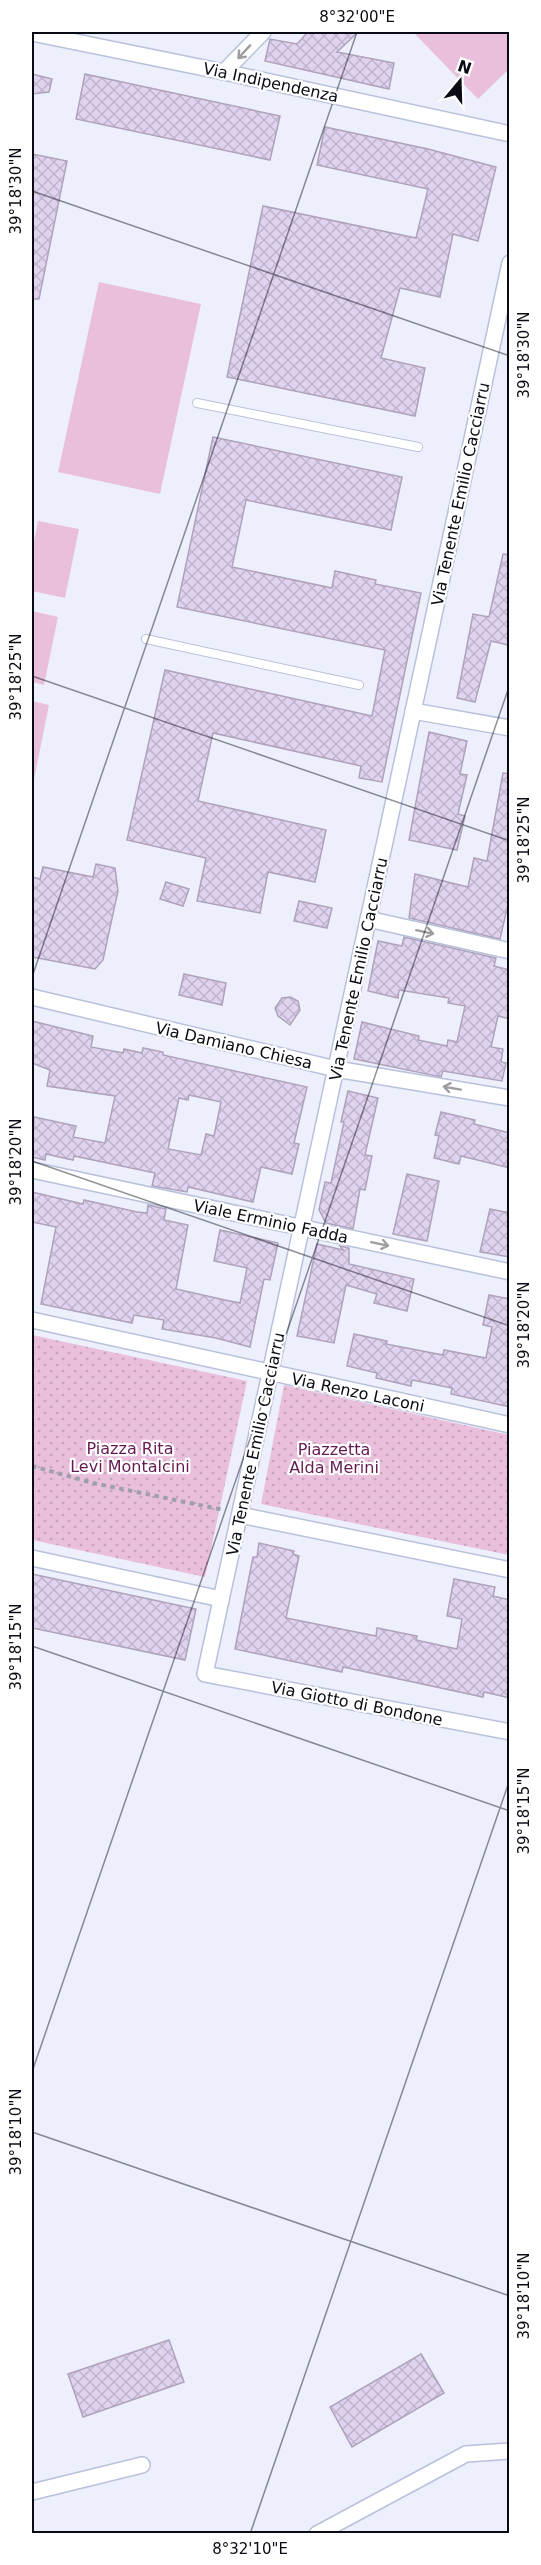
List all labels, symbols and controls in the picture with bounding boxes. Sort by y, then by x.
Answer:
text: 8°32'00"E [319,8,395,26]
one-way arrow [237,44,251,59]
north arrow [430,51,490,111]
text: N [455,56,474,78]
street label: Via Indipendenza [201,59,340,106]
text: 39°18'30"N [7,147,25,235]
text: 39°18'30"N [515,311,533,399]
street label: Via Tenente Emilio Cacciarru [428,381,493,608]
text: 39°18'25"N [7,633,25,721]
text: 39°18'25"N [515,796,533,884]
street label: Via Tenente Emilio Cacciarru [326,856,391,1083]
one-way arrow [415,927,435,938]
street label: Via Damiano Chiesa [153,1018,314,1073]
one-way arrow [442,1083,462,1094]
text: 39°18'20"N [7,1118,25,1206]
street label: Viale Erminio Fadda [192,1196,350,1247]
one-way arrow [369,1239,389,1250]
text: 39°18'20"N [515,1281,533,1369]
street label: Via Tenente Emilio Cacciarru [223,1331,288,1558]
street label: Via Renzo Laconi [290,1369,426,1416]
park label: Piazza Rita Levi Montalcini [70,1439,190,1476]
park label: Piazzetta Alda Merini [289,1440,379,1477]
text: 39°18'15"N [7,1603,25,1691]
street label: Via Giotto di Bondone [269,1678,444,1729]
text: 39°18'15"N [515,1767,533,1855]
text: 39°18'10"N [7,2088,25,2176]
text: 39°18'10"N [515,2252,533,2340]
text: 8°32'10"E [212,2540,288,2558]

